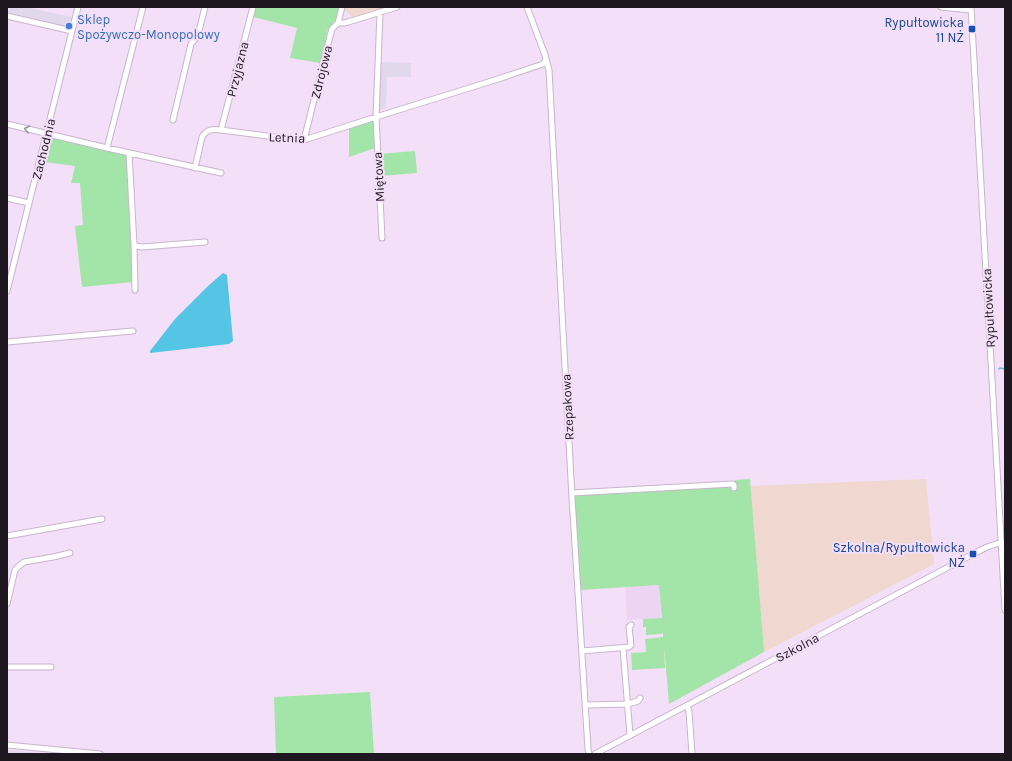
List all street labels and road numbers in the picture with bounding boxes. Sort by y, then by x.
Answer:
street label: Przyjazna [223,40,252,98]
street label: Zdrojowa [308,44,335,101]
street label: Zachodnia [29,117,58,182]
street label: Letnia [268,129,305,146]
street label: Miętowa [370,152,387,202]
street label: Rypułtowicka [979,268,998,348]
street label: Rzepakowa [558,373,577,441]
street label: Szkolna [773,630,822,665]

